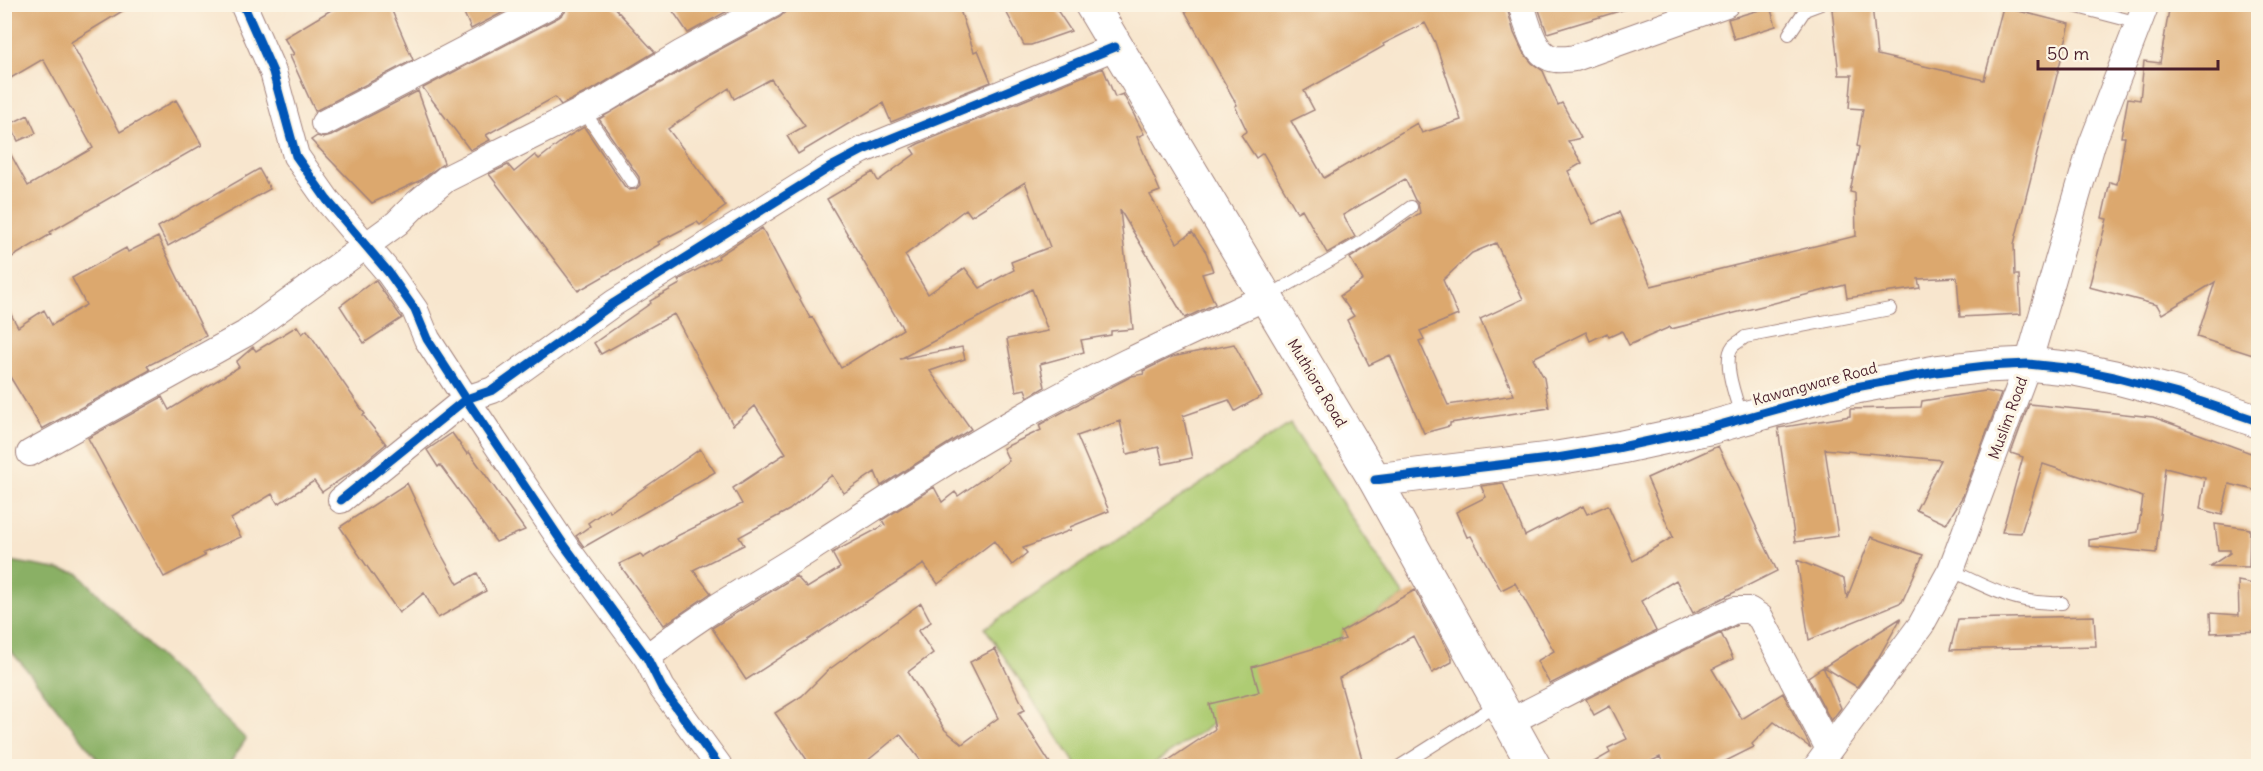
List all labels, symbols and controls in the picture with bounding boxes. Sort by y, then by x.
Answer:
scale bar [2038,33,2218,71]
text: 50 m [2047,42,2089,65]
street label: Muthiora Road [1284,335,1351,430]
street label: Kawangware Road [1751,358,1879,409]
street label: Muslim Road [1984,374,2031,462]

